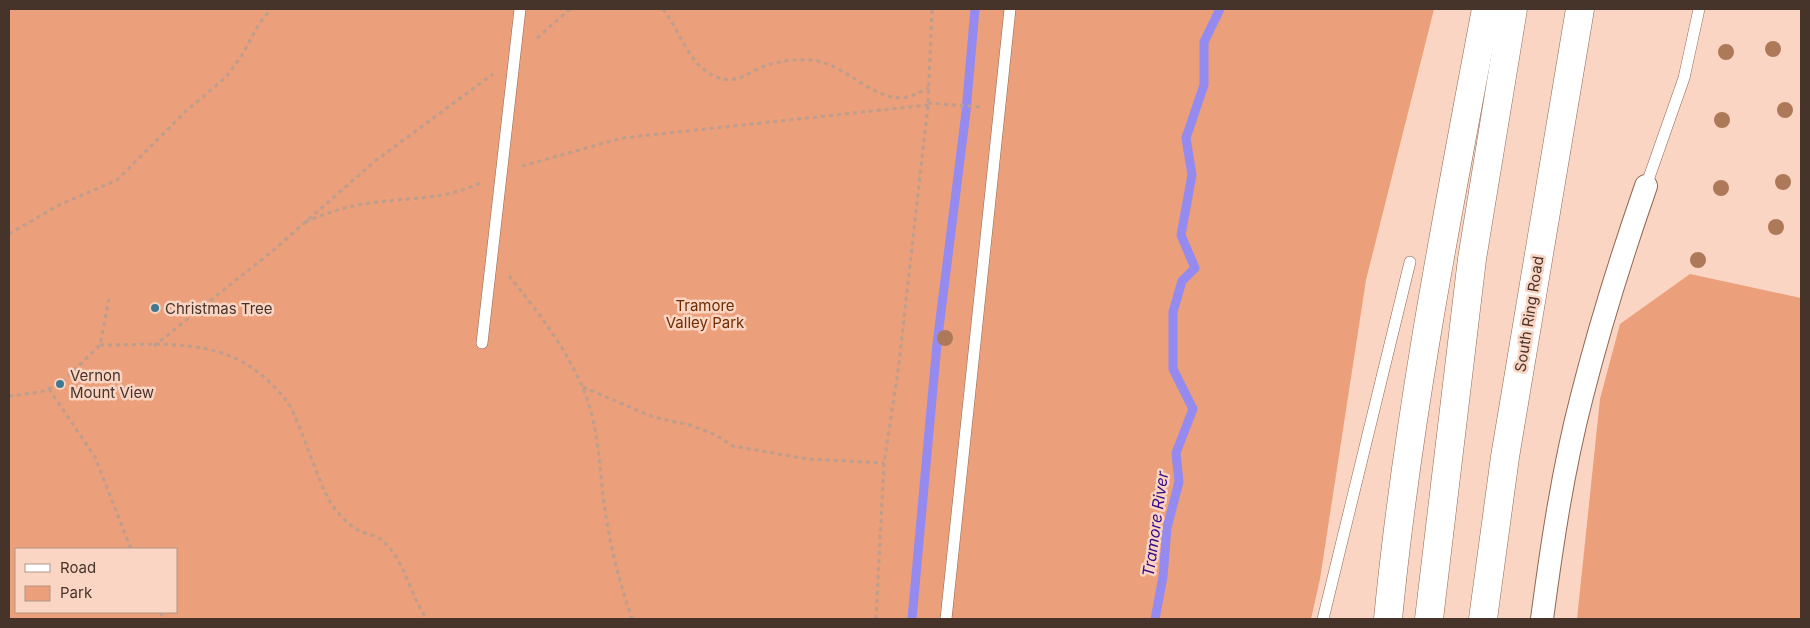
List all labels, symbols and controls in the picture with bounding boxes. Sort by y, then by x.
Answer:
street label: South Ring Road [1510,255,1548,373]
park label: Tramore Valley Park [666,296,745,332]
place label: Christmas Tree [165,299,273,318]
marker: Christmas Tree [149,302,161,314]
place label: Vernon Mount View [70,366,154,402]
marker: Vernon Mount View [54,378,66,390]
water label: Tramore River [1138,469,1172,578]
legend [15,548,178,613]
text: Road [60,558,96,577]
text: Park [60,583,93,602]

